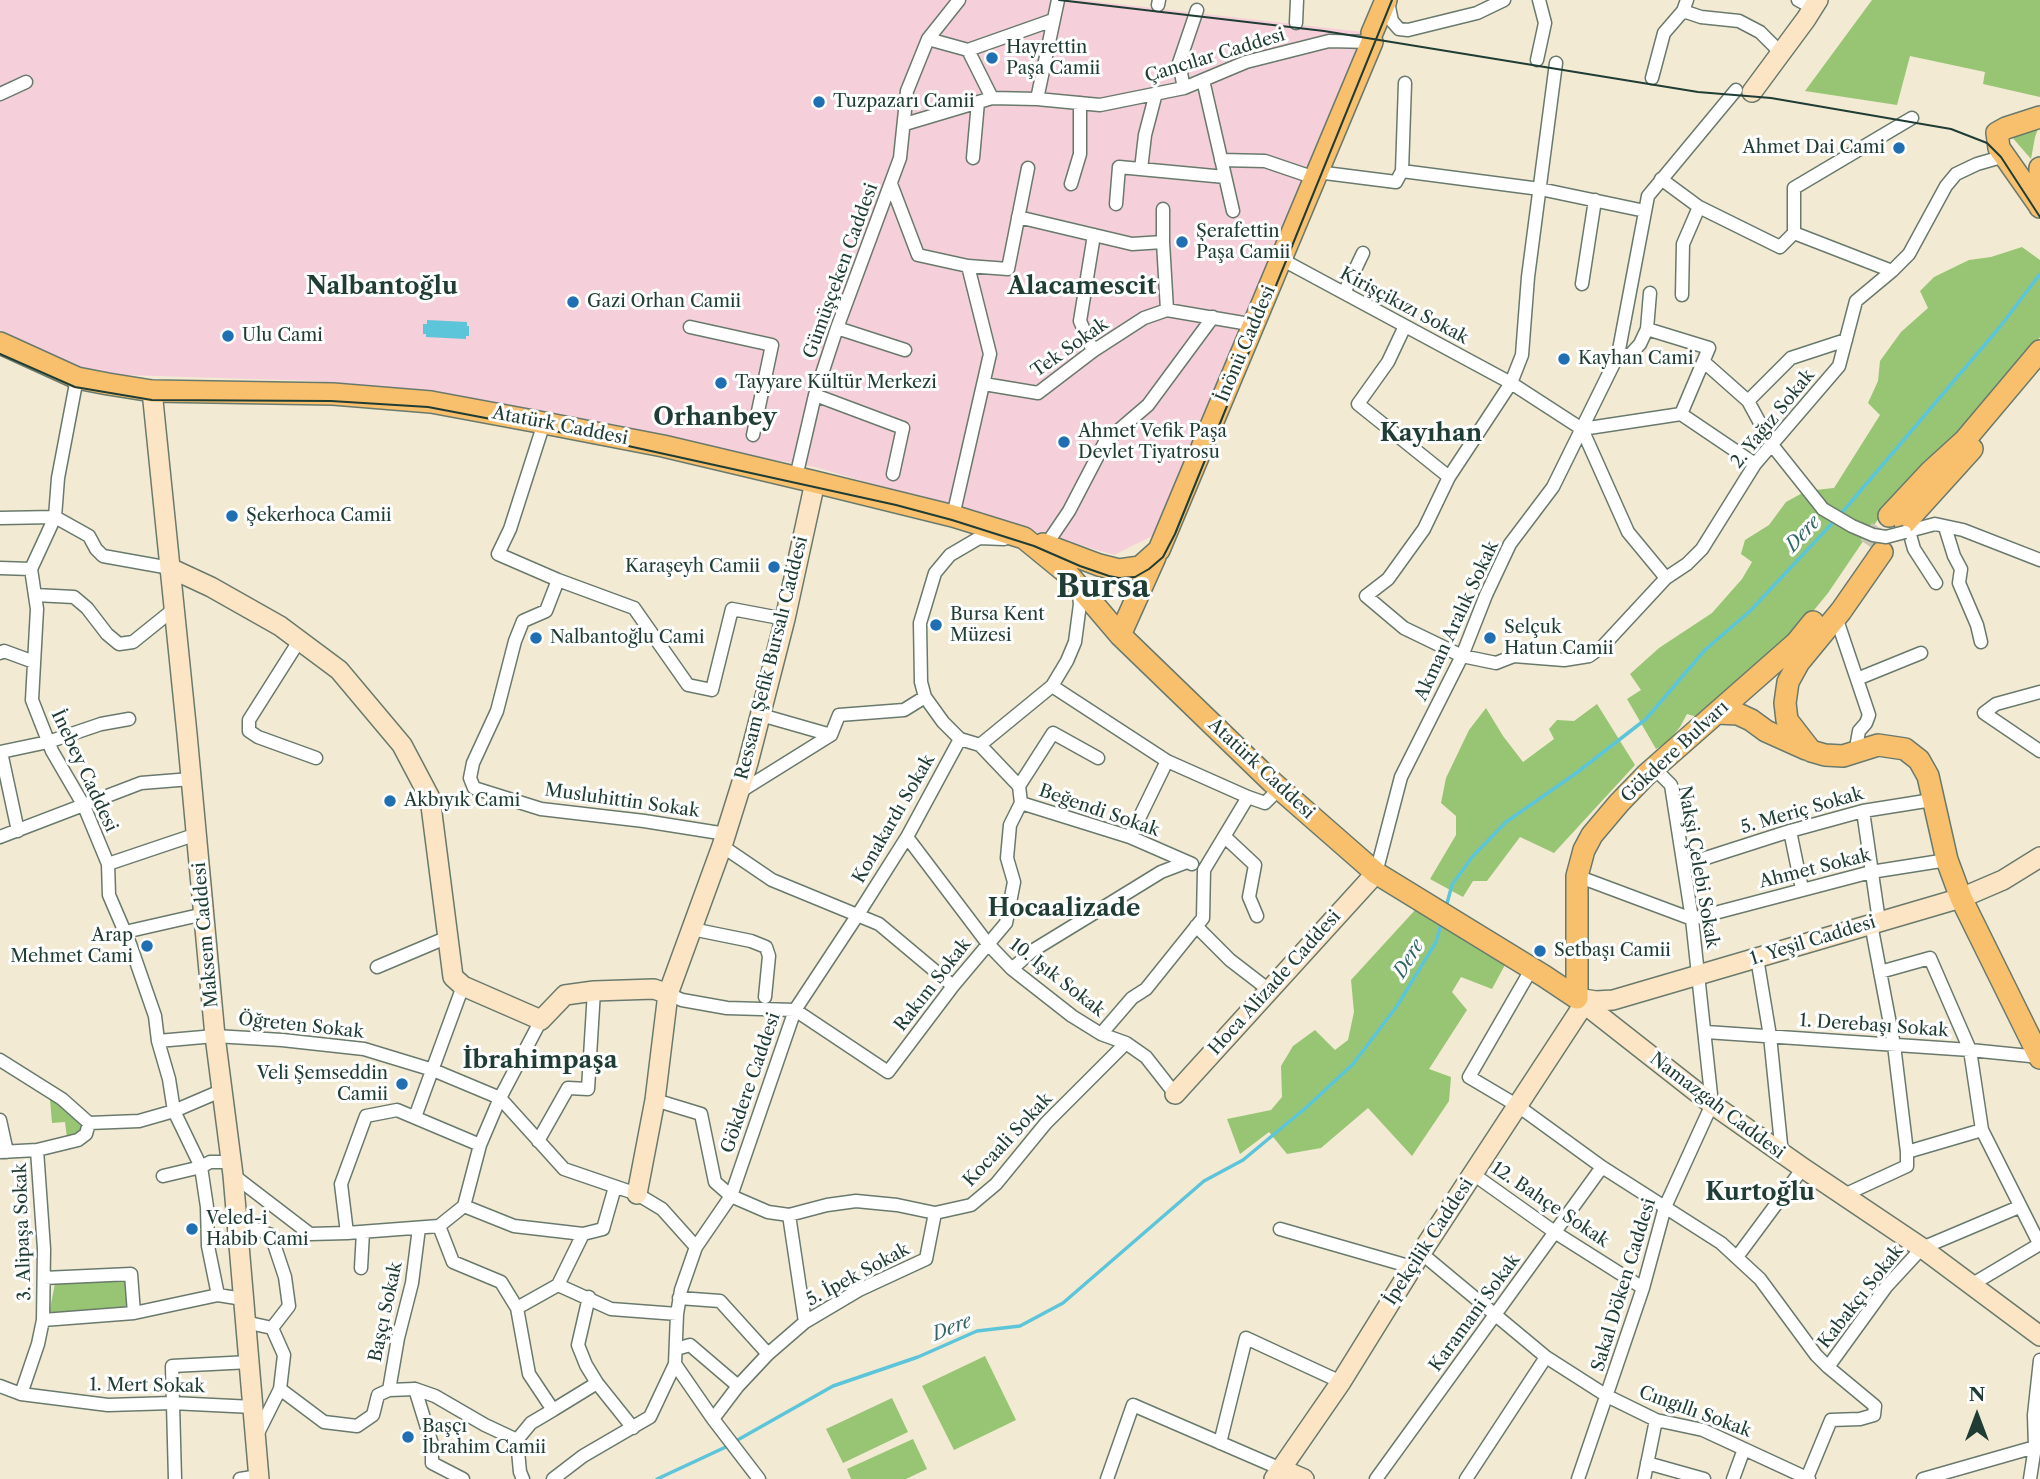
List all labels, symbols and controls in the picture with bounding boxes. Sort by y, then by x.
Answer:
street label: Çancılar Caddesi [1142,24,1288,88]
place label: Hayrettin Paşa Camii [1006,37,1100,80]
marker: Hayrettin Paşa Camii [984,50,1000,66]
place label: Tuzpazarı Camii [833,91,975,113]
marker: Tuzpazarı Camii [811,94,827,110]
place label: Ahmet Dai Cami [1742,137,1885,159]
marker: Ahmet Dai Cami [1891,140,1907,156]
street label: Gümüşçeken Caddesi [799,180,883,362]
place label: Şerafettin Paşa Camii [1196,221,1290,264]
marker: Şerafettin Paşa Camii [1174,234,1190,250]
street label: Kirişçikızı Sokak [1336,263,1472,349]
district label: Nalbantoğlu [306,273,458,301]
district label: Alacamescit [1008,273,1156,301]
street label: İnönü Caddesi [1212,282,1280,406]
place label: Gazi Orhan Camii [587,291,741,313]
marker: Gazi Orhan Camii [565,294,581,310]
street label: Tek Sokak [1027,314,1113,382]
place label: Ulu Cami [242,325,323,347]
marker: Ulu Cami [220,328,236,344]
place label: Kayhan Cami [1578,348,1693,370]
marker: Kayhan Cami [1556,351,1572,367]
street label: 2. Yağız Sokak [1727,365,1819,473]
place label: Tayyare Kültür Merkezi [735,372,937,394]
marker: Tayyare Kültür Merkezi [713,375,729,391]
street label: Atatürk Caddesi [490,402,630,450]
district label: Orhanbey [653,404,777,432]
district label: Kayıhan [1380,420,1482,448]
place label: Ahmet Vefik Paşa Devlet Tiyatrosu [1078,421,1227,464]
marker: Ahmet Vefik Paşa Devlet Tiyatrosu [1056,434,1072,450]
place label: Şekerhoca Camii [246,505,391,527]
marker: Şekerhoca Camii [224,508,240,524]
water label: Dere [1781,511,1825,557]
street label: Ressam Şefik Bursalı Caddesi [731,534,813,782]
street label: Akman Aralık Sokak [1410,538,1504,704]
place label: Karaşeyh Camii [625,556,760,578]
marker: Karaşeyh Camii [766,559,782,575]
district label: Bursa [1056,569,1150,607]
place label: Bursa Kent Müzesi [950,604,1045,646]
marker: Bursa Kent Müzesi [928,617,944,633]
place label: Selçuk Hatun Camii [1504,617,1613,660]
place label: Nalbantoğlu Cami [550,627,704,649]
marker: Nalbantoğlu Cami [528,630,544,646]
marker: Selçuk Hatun Camii [1482,630,1498,646]
street label: Gökdere Bulvarı [1617,697,1733,807]
street label: İnebey Caddesi [46,707,122,835]
street label: Atatürk Caddesi [1203,714,1319,824]
street label: Konakardı Sokak [848,751,940,887]
street label: Musluhittin Sokak [543,779,701,823]
street label: Beğendi Sokak [1036,780,1162,842]
street label: 5. Meriç Sokak [1738,783,1866,839]
street label: Nakşi Çelebi Sokak [1673,784,1723,950]
place label: Akbıyık Cami [404,790,520,812]
marker: Akbıyık Cami [382,793,398,809]
street label: Ahmet Sokak [1757,845,1873,893]
street label: Maksem Caddesi [189,861,223,1009]
district label: Hocaalizade [988,895,1140,923]
street label: Hoca Alizade Caddesi [1204,906,1346,1060]
street label: 1. Yeşil Caddesi [1748,912,1878,970]
place label: Arap Mehmet Cami [10,925,133,968]
street label: Rakım Sokak [890,934,976,1036]
street label: 10. Işık Sokak [1005,934,1109,1022]
water label: Dere [1389,936,1429,982]
marker: Arap Mehmet Cami [139,938,155,954]
place label: Setbaşı Camii [1554,940,1671,962]
marker: Setbaşı Camii [1532,943,1548,959]
street label: Öğreten Sokak [237,1009,365,1043]
street label: Gökdere Caddesi [717,1010,785,1156]
street label: 1. Derebaşı Sokak [1799,1010,1949,1042]
district label: İbrahimpaşa [462,1047,618,1075]
street label: Namazgah Caddesi [1645,1048,1789,1164]
place label: Veli Şemseddin Camii [257,1063,388,1106]
marker: Veli Şemseddin Camii [394,1076,410,1092]
street label: Kocaali Sokak [959,1089,1057,1191]
street label: 12. Bahçe Sokak [1487,1158,1613,1252]
street label: 3. Alipaşa Sokak [10,1163,36,1301]
street label: İpekçilik Caddesi [1380,1174,1478,1310]
district label: Kurtoğlu [1705,1179,1815,1207]
street label: Sakal Döken Caddesi [1587,1196,1661,1374]
place label: Veled-i Habib Cami [206,1208,308,1250]
marker: Veled-i Habib Cami [184,1221,200,1237]
street label: 5. İpek Sokak [803,1239,913,1311]
street label: Kabakçı Sokak [1814,1241,1908,1353]
street label: Karamani Sokak [1425,1250,1525,1376]
street label: Başçı Sokak [365,1260,407,1364]
water label: Dere [929,1310,975,1346]
street label: 1. Mert Sokak [89,1374,205,1398]
north arrow [1942,1381,2012,1451]
street label: Cıngıllı Sokak [1636,1382,1754,1442]
text: N [1969,1383,1985,1406]
place label: Başçı İbrahim Camii [422,1416,546,1458]
marker: Başçı İbrahim Camii [400,1429,416,1445]

